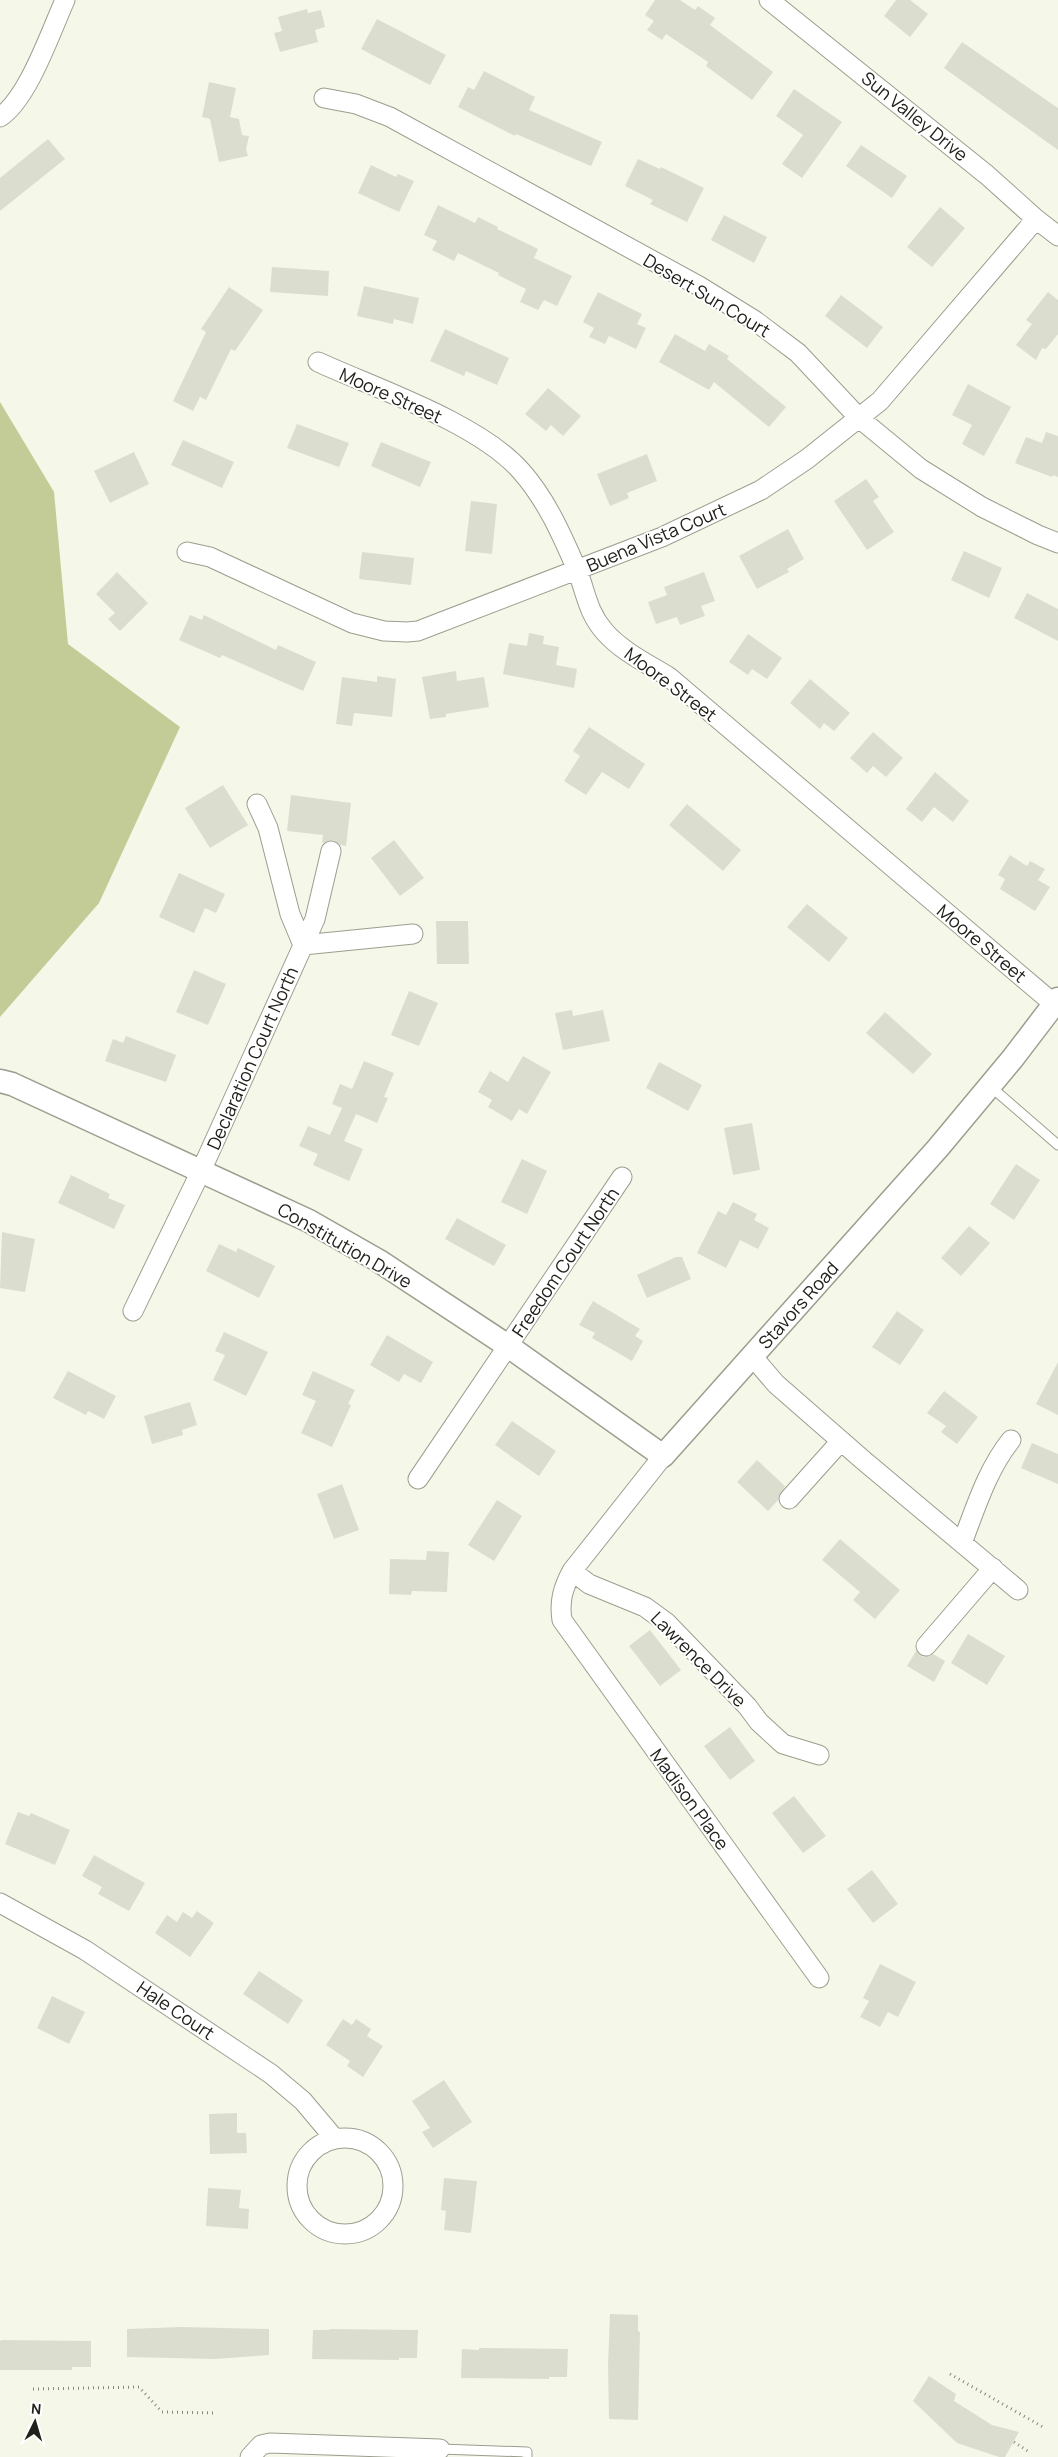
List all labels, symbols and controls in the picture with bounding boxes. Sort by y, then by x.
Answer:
street label: Sun Valley Drive [857,66,973,166]
street label: Desert Sun Court [639,248,775,342]
street label: Moore Street [336,362,446,428]
street label: Buena Vista Court [583,497,729,577]
street label: Moore Street [620,641,722,727]
street label: Moore Street [932,899,1032,987]
street label: Declaration Court North [201,963,303,1153]
street label: Freedom Court North [506,1183,624,1341]
street label: Constitution Drive [273,1197,417,1293]
street label: Stavors Road [753,1256,843,1354]
street label: Lawrence Drive [646,1606,752,1712]
street label: Madison Place [645,1744,735,1854]
street label: Hale Court [133,1975,219,2045]
north arrow [10,2397,60,2447]
text: N [30,2399,42,2418]

